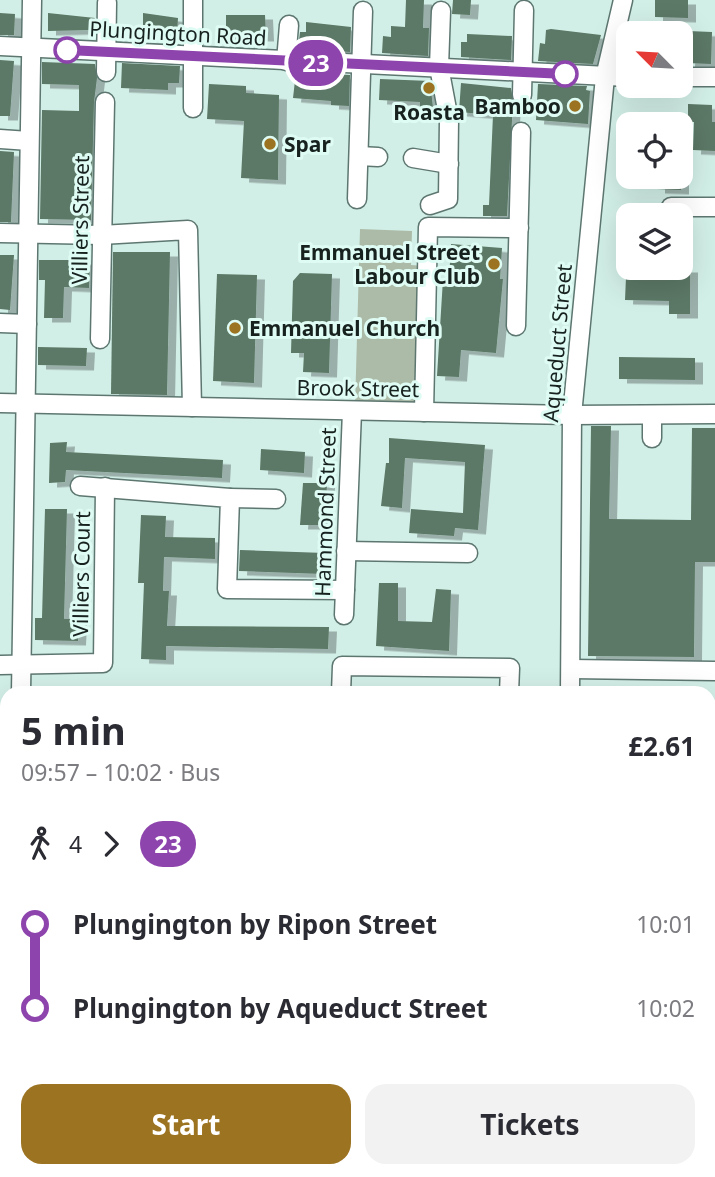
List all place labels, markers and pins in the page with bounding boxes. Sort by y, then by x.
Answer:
unlabelled marker [54,37,80,63]
unlabelled marker [552,61,578,87]
marker: Roasta [421,80,437,96]
place label: Bamboo [474,92,561,120]
place label: Roasta [393,98,465,126]
marker: Bamboo [567,98,583,114]
place label: Spar [284,130,331,158]
marker: Spar [262,136,278,152]
place label: Emmanuel Street Labour Club [299,238,480,290]
marker: Emmanuel Street Labour Club [486,256,502,272]
place label: Emmanuel Church [249,314,440,342]
marker: Emmanuel Church [227,320,243,336]

